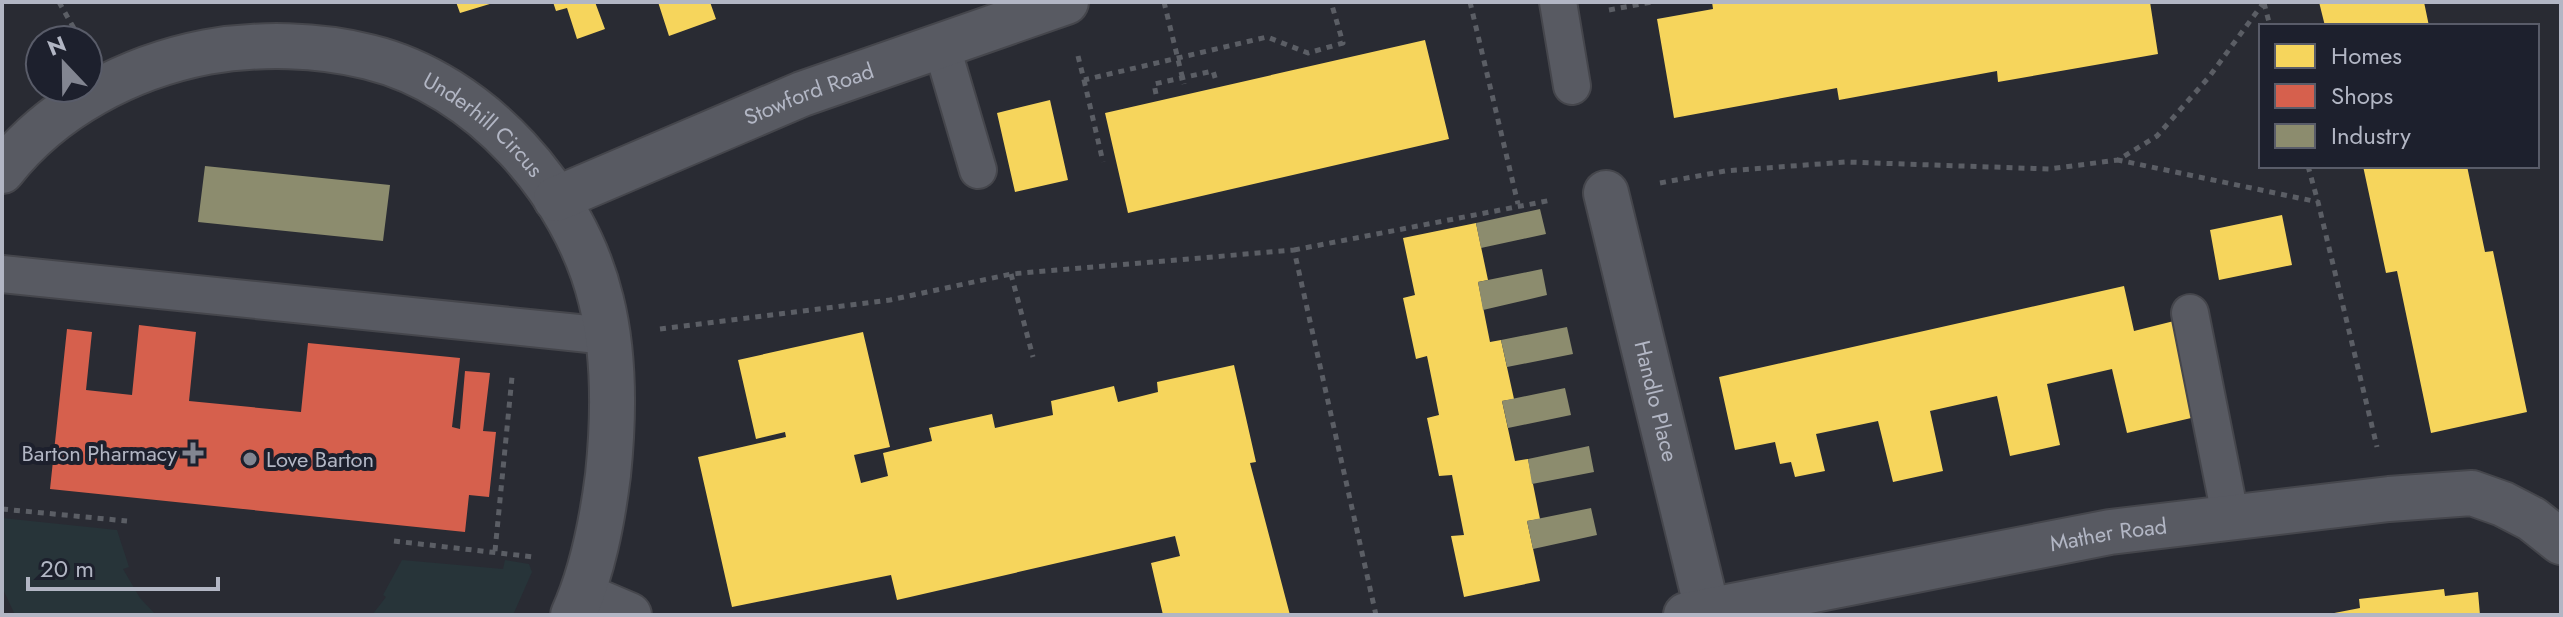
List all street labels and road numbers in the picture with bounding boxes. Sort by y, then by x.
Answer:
street label: Stowford Road [739,54,878,133]
street label: Underhill Circus [417,64,551,184]
street label: Handlo Place [1626,337,1687,465]
street label: Mather Road [2047,509,2169,559]

